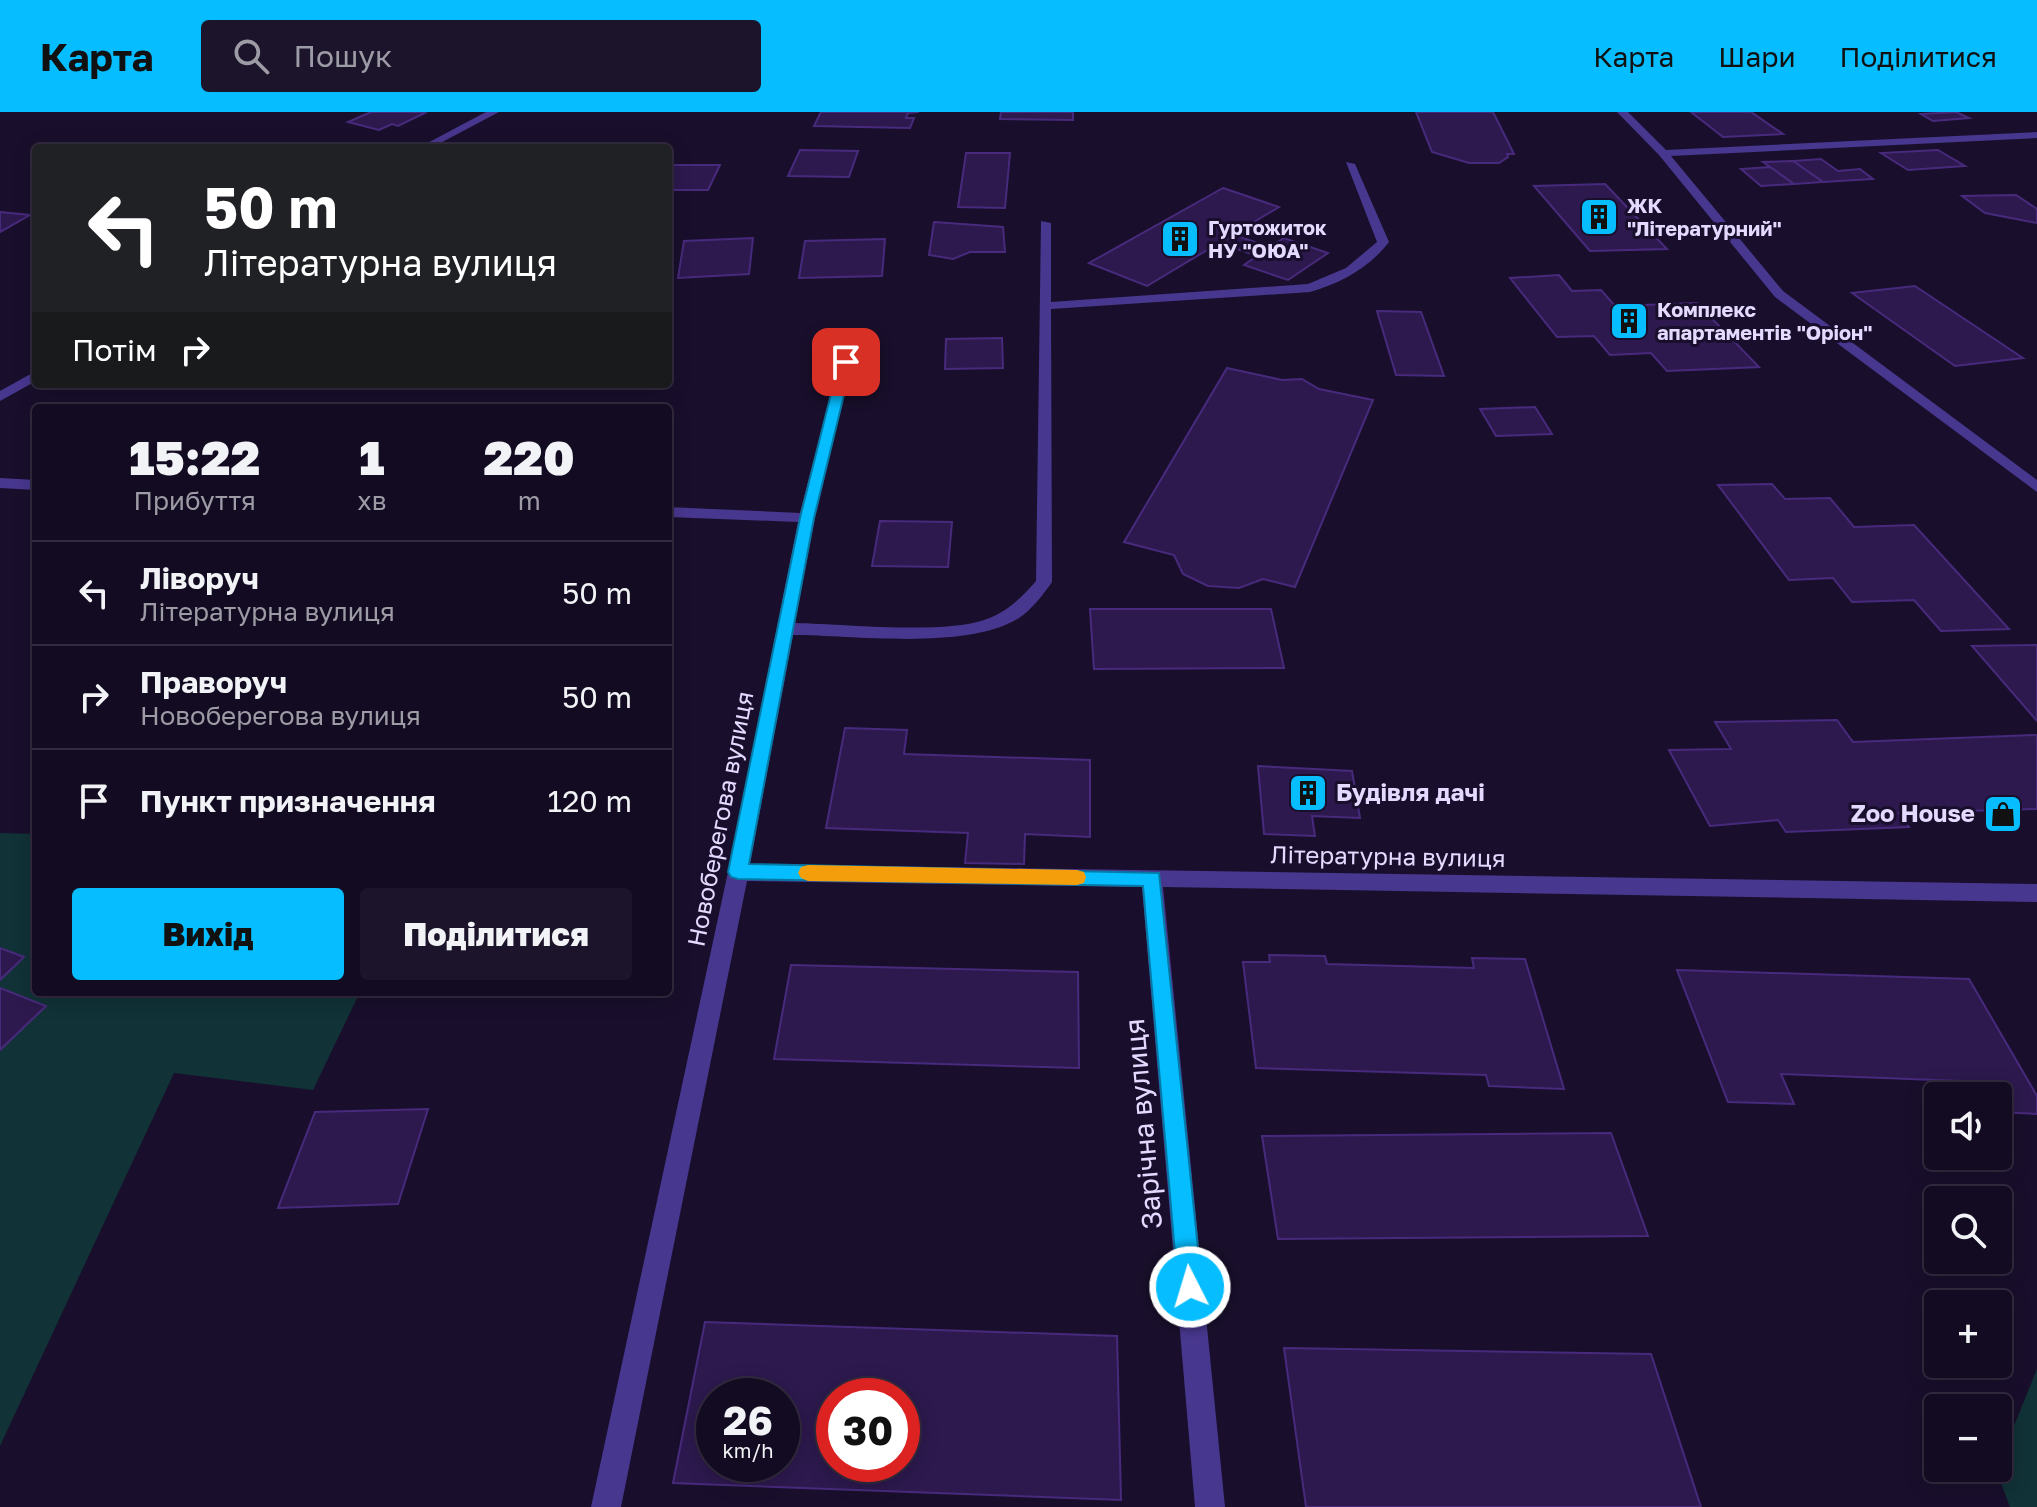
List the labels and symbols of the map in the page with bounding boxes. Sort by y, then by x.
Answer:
place label: ЖК "Літературний" [1627,193,1782,240]
building icon: ЖК "Літературний" [1578,196,1620,238]
place label: Гуртожиток НУ "ОЮА" [1208,215,1327,262]
building icon: Гуртожиток НУ "ОЮА" [1159,218,1201,260]
place label: Комплекс апартаментів "Оріон" [1657,297,1872,344]
building icon: Комплекс апартаментів "Оріон" [1608,300,1650,342]
pin [812,328,880,396]
street label: Новоберегова вулиця [681,689,759,949]
building icon: Будівля дачі [1287,772,1329,814]
place label: Будівля дачі [1336,777,1485,806]
shop icon: Zoo House [1982,793,2024,835]
place label: Zoo House [1851,798,1975,827]
street label: Літературна вулиця [1270,839,1506,872]
street label: Зарічна вулиця [1117,1017,1168,1231]
position arrow [1148,1245,1232,1329]
speed limit sign: 30 [816,1378,920,1482]

